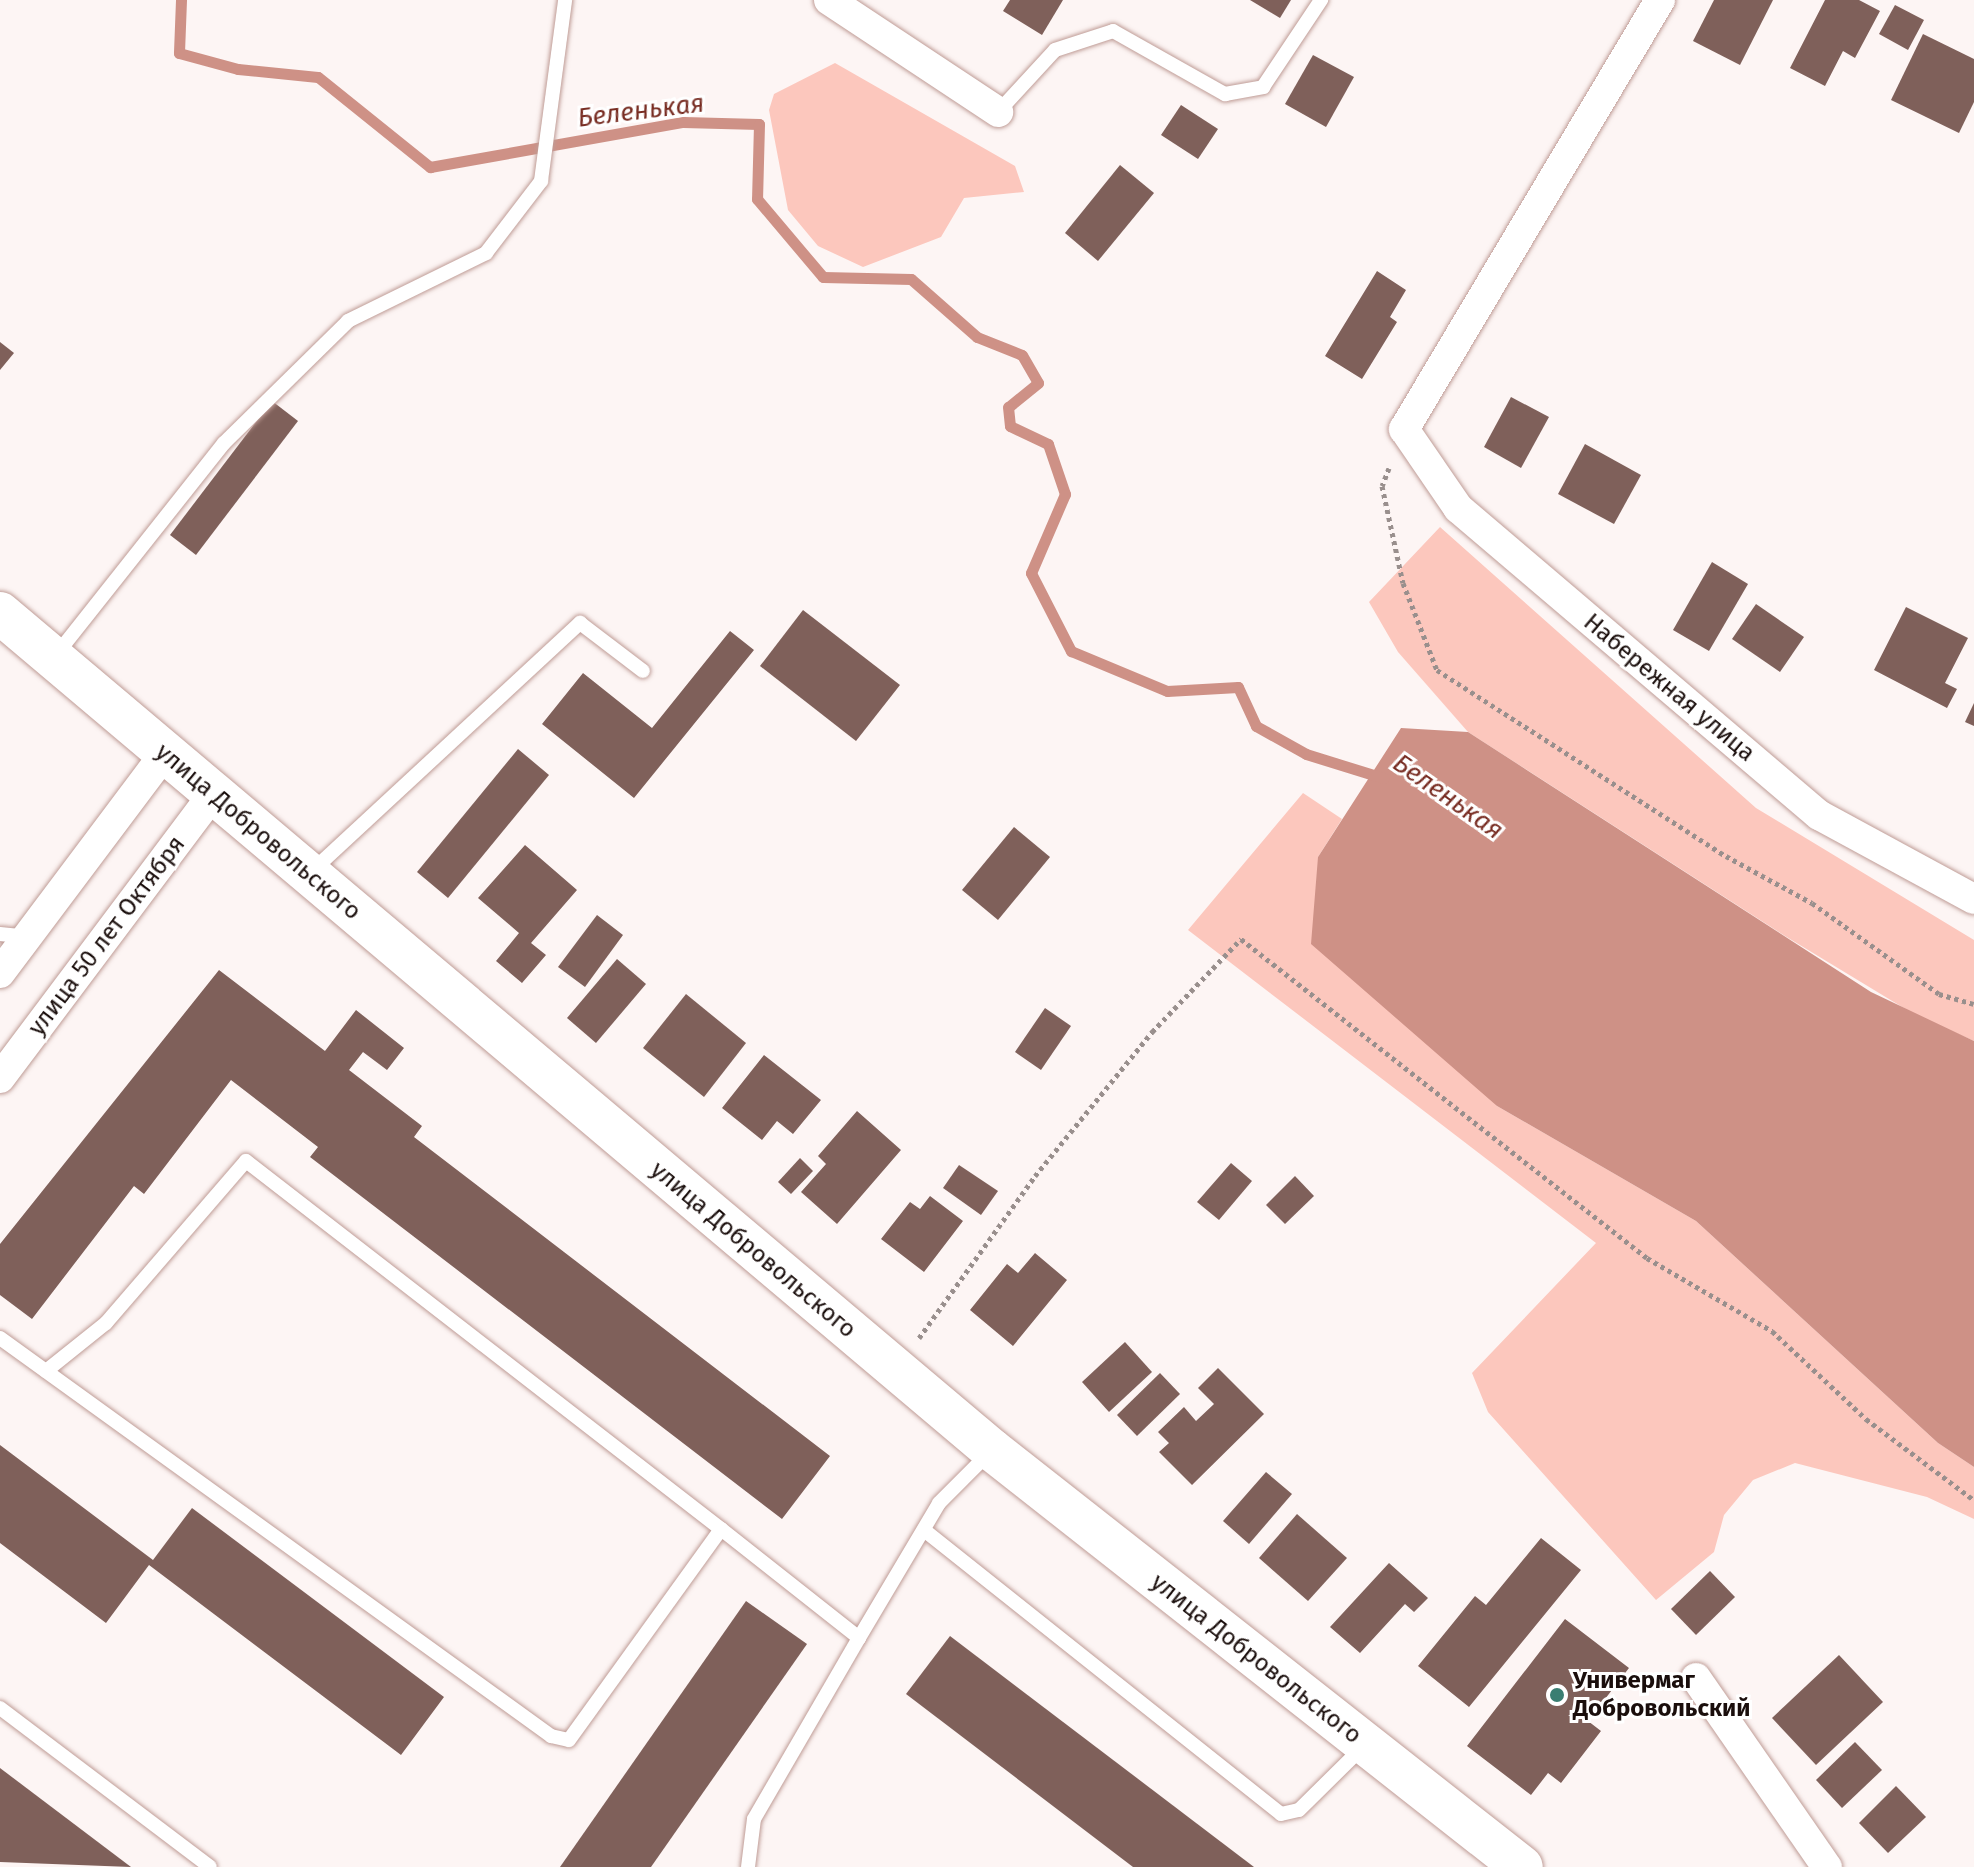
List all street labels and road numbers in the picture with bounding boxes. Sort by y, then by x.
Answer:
street label: Набережная улица [1578,608,1760,768]
street label: улица Добровольского [150,738,366,926]
street label: улица 50 лет Октября [23,831,191,1041]
street label: улица Добровольского [645,1156,861,1344]
street label: улица Добровольского [1145,1568,1367,1750]

